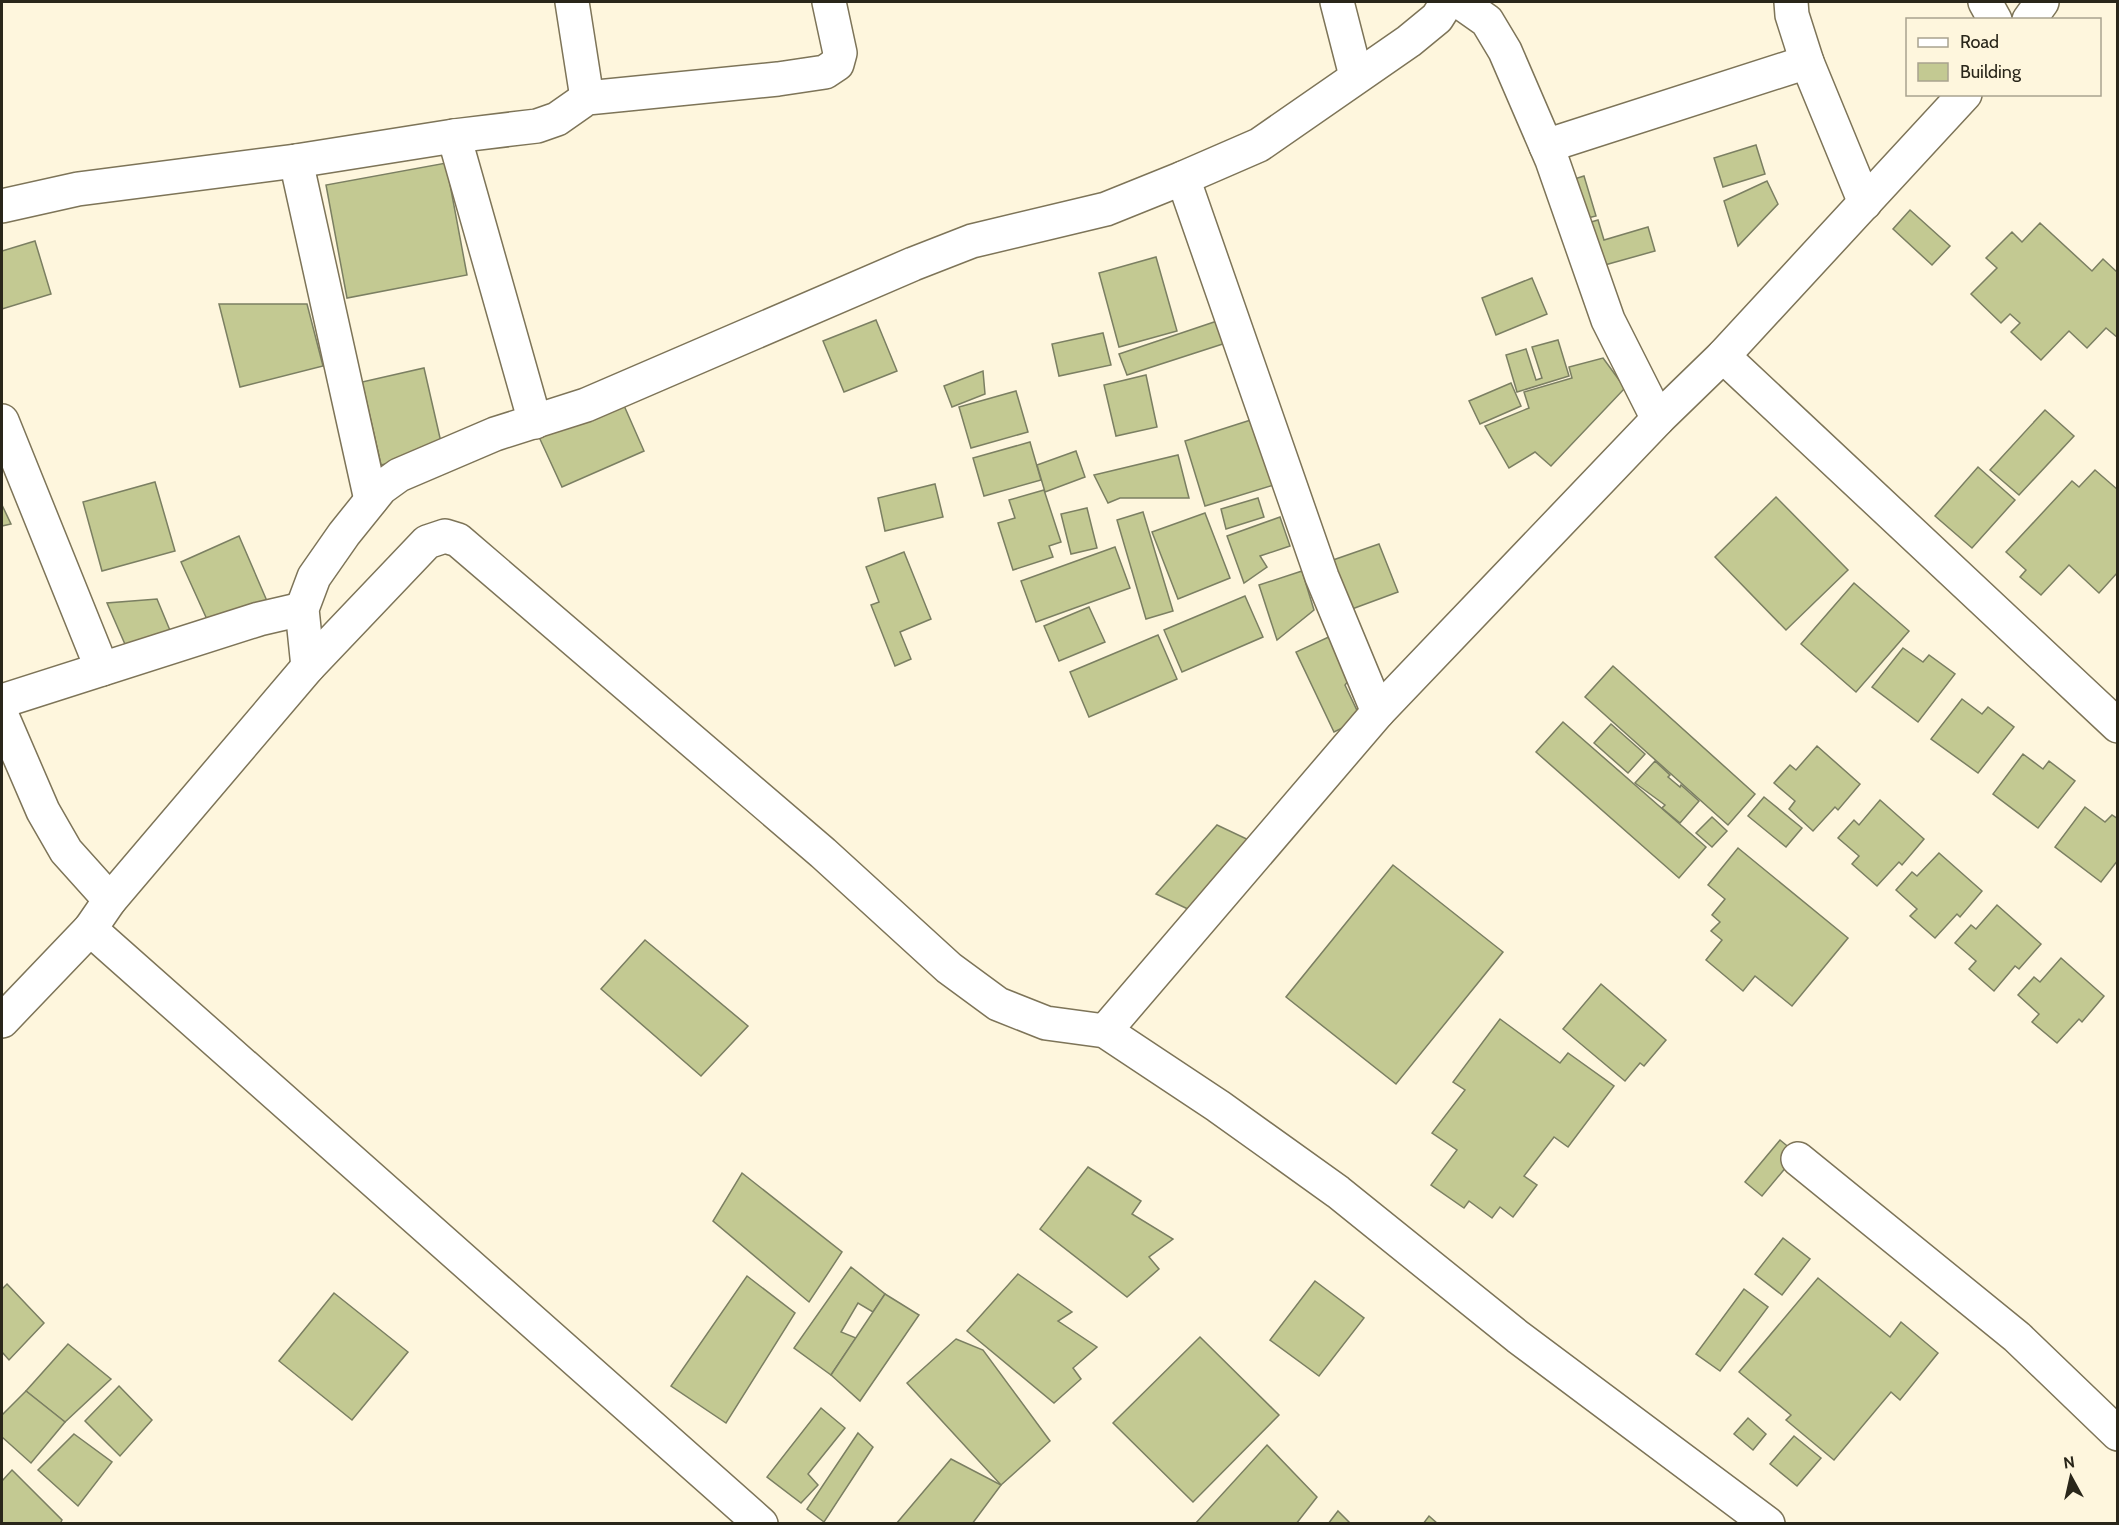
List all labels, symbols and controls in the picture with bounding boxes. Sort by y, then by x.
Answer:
legend [1906,18,2101,96]
text: Road [1960,31,1999,53]
text: Building [1960,61,2022,83]
north arrow [2041,1447,2101,1507]
text: N [2062,1452,2076,1473]

